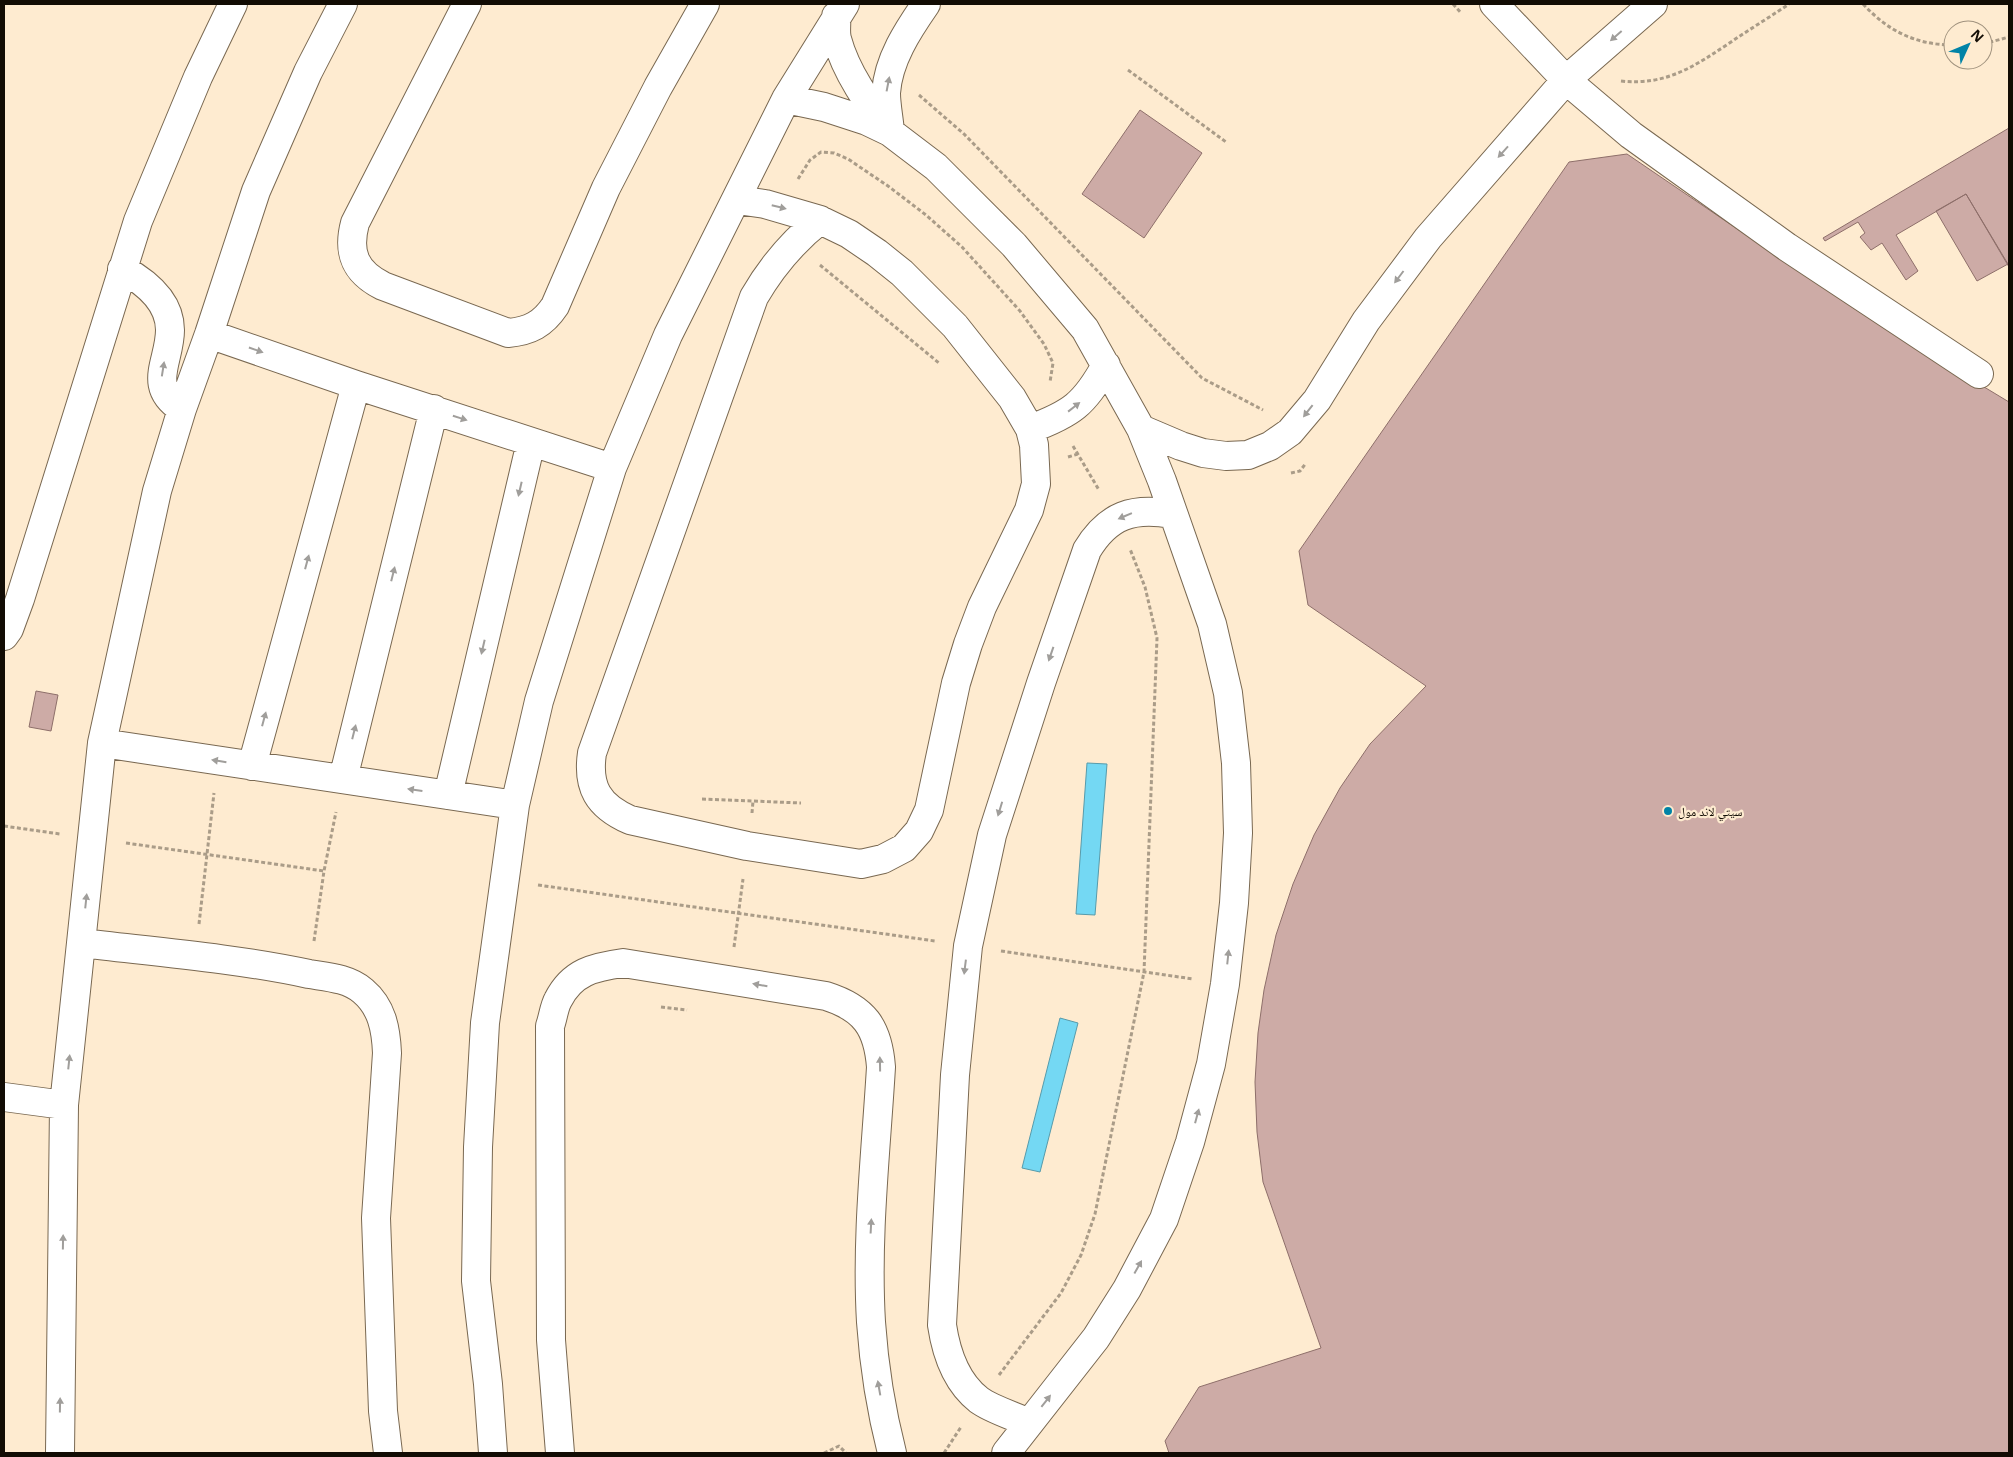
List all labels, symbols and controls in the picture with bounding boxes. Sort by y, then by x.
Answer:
north arrow [1943,20,1993,70]
text: N [1967,25,1989,46]
one-way arrow [1610,30,1622,41]
one-way arrow [885,75,893,91]
one-way arrow [1497,145,1508,158]
one-way arrow [771,204,786,212]
one-way arrow [1394,270,1404,284]
one-way arrow [248,347,263,354]
one-way arrow [159,361,167,377]
one-way arrow [1067,402,1080,413]
one-way arrow [1302,404,1313,417]
one-way arrow [452,415,467,422]
one-way arrow [516,482,524,497]
one-way arrow [1117,512,1132,520]
one-way arrow [303,554,311,570]
one-way arrow [389,567,397,582]
one-way arrow [479,640,487,655]
one-way arrow [1047,647,1054,662]
one-way arrow [261,711,269,726]
one-way arrow [350,724,358,739]
one-way arrow [211,756,227,764]
one-way arrow [406,786,422,794]
one-way arrow [996,801,1004,816]
place label: سيتي لاند مول [1678,803,1743,822]
marker: سيتي لاند مول [1662,805,1674,817]
one-way arrow [82,892,90,908]
one-way arrow [1224,949,1232,965]
one-way arrow [961,959,969,975]
one-way arrow [751,980,767,988]
one-way arrow [65,1054,73,1070]
one-way arrow [876,1056,884,1072]
one-way arrow [1193,1109,1201,1124]
one-way arrow [868,1218,876,1234]
one-way arrow [59,1234,67,1250]
one-way arrow [1134,1260,1142,1274]
one-way arrow [874,1380,882,1396]
one-way arrow [1041,1394,1052,1407]
one-way arrow [56,1396,64,1412]

